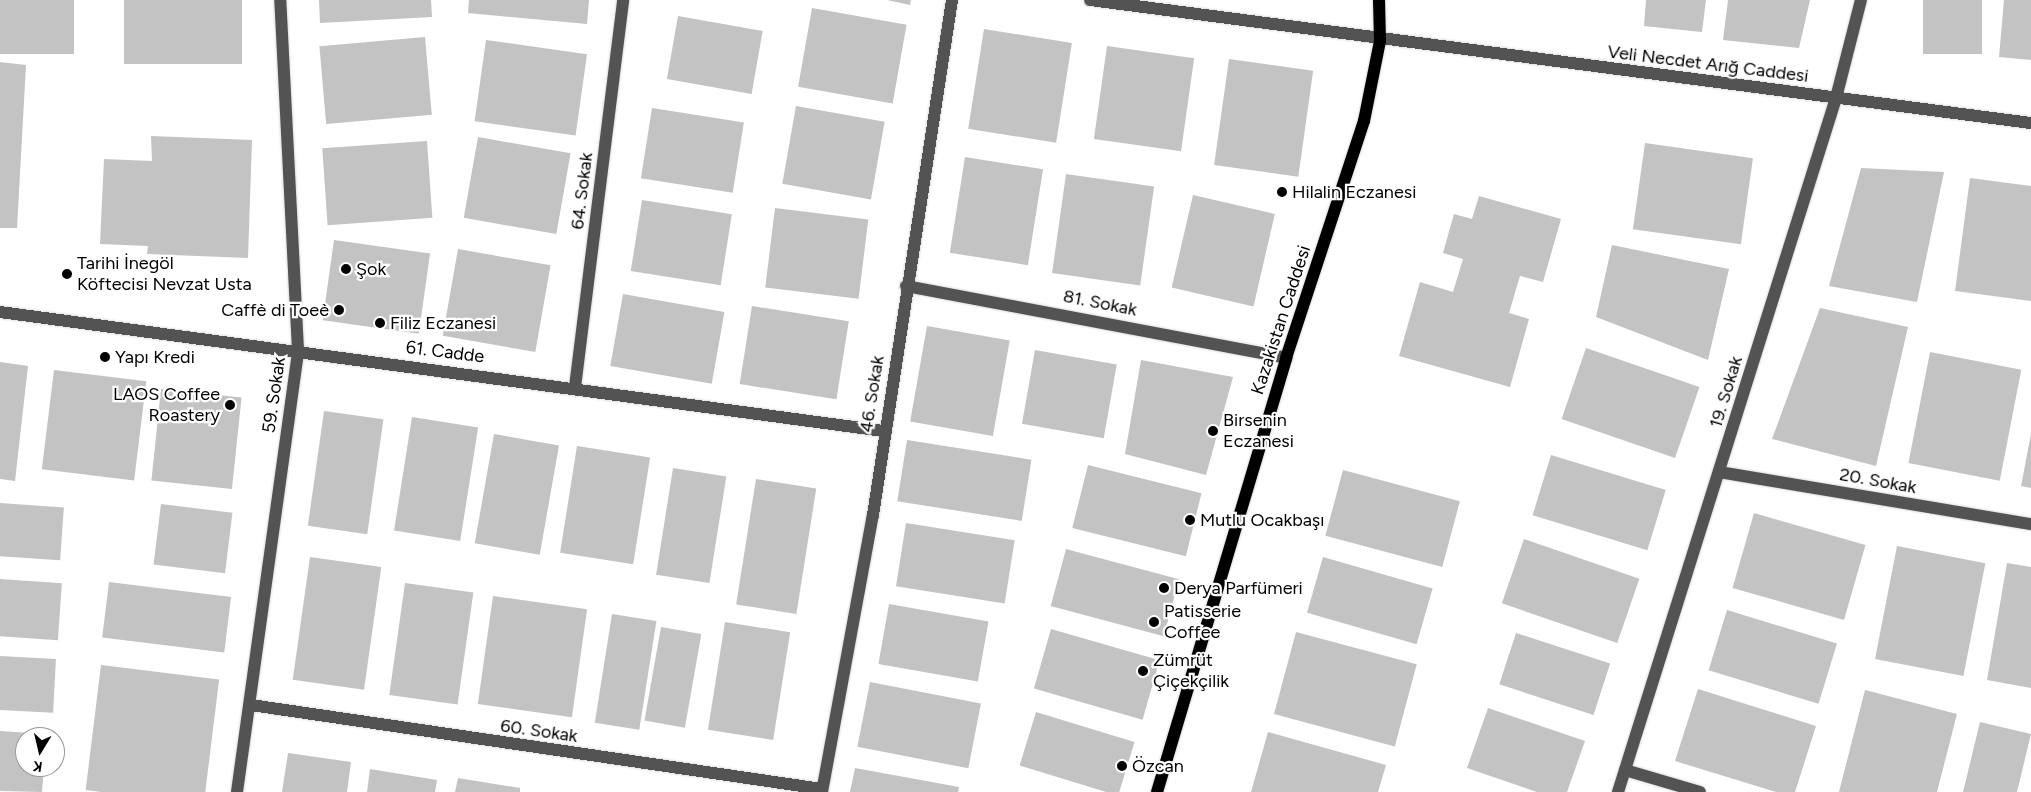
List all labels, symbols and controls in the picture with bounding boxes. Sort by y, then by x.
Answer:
street label: Veli Necdet Arığ Caddesi [1606,41,1810,87]
street label: 64. Sokak [567,151,597,231]
place label: Hilalin Eczanesi [1292,181,1416,203]
marker: Hilalin Eczanesi [1276,186,1288,198]
street label: Kazakistan Caddesi [1247,243,1315,397]
place label: Tarihi İnegöl Köftecisi Nevzat Usta [77,253,252,296]
place label: Şok [356,258,386,280]
marker: Şok [340,263,352,275]
marker: Tarihi İnegöl Köftecisi Nevzat Usta [61,268,73,280]
street label: 81. Sokak [1061,285,1139,321]
place label: Caffè di Toeè [221,299,329,321]
marker: Caffè di Toeè [333,304,345,316]
place label: Filiz Eczanesi [390,312,496,334]
marker: Filiz Eczanesi [374,317,386,329]
street label: 61. Cadde [405,336,485,368]
place label: Yapı Kredi [115,346,195,368]
marker: Yapı Kredi [99,351,111,363]
street label: 46. Sokak [855,354,889,434]
street label: 19. Sokak [1705,354,1747,430]
street label: 59. Sokak [258,356,290,434]
place label: LAOS Coffee Roastery [113,384,220,426]
marker: LAOS Coffee Roastery [224,399,236,411]
place label: Birsenin Eczanesi [1223,410,1294,452]
marker: Birsenin Eczanesi [1207,425,1219,437]
street label: 20. Sokak [1838,464,1918,498]
place label: Mutlu Ocakbaşı [1200,509,1325,531]
marker: Mutlu Ocakbaşı [1184,514,1196,526]
place label: Derya Parfümeri [1174,577,1303,599]
marker: Derya Parfümeri [1158,582,1170,594]
place label: Patisserie Coffee [1164,601,1241,644]
marker: Patisserie Coffee [1148,616,1160,628]
place label: Zümrüt Çiçekçilik [1153,650,1229,692]
marker: Zümrüt Çiçekçilik [1137,665,1149,677]
street label: 60. Sokak [499,715,579,747]
north arrow [15,727,65,777]
place label: Özcan [1132,755,1184,777]
text: K [32,757,44,775]
marker: Özcan [1116,760,1128,772]

